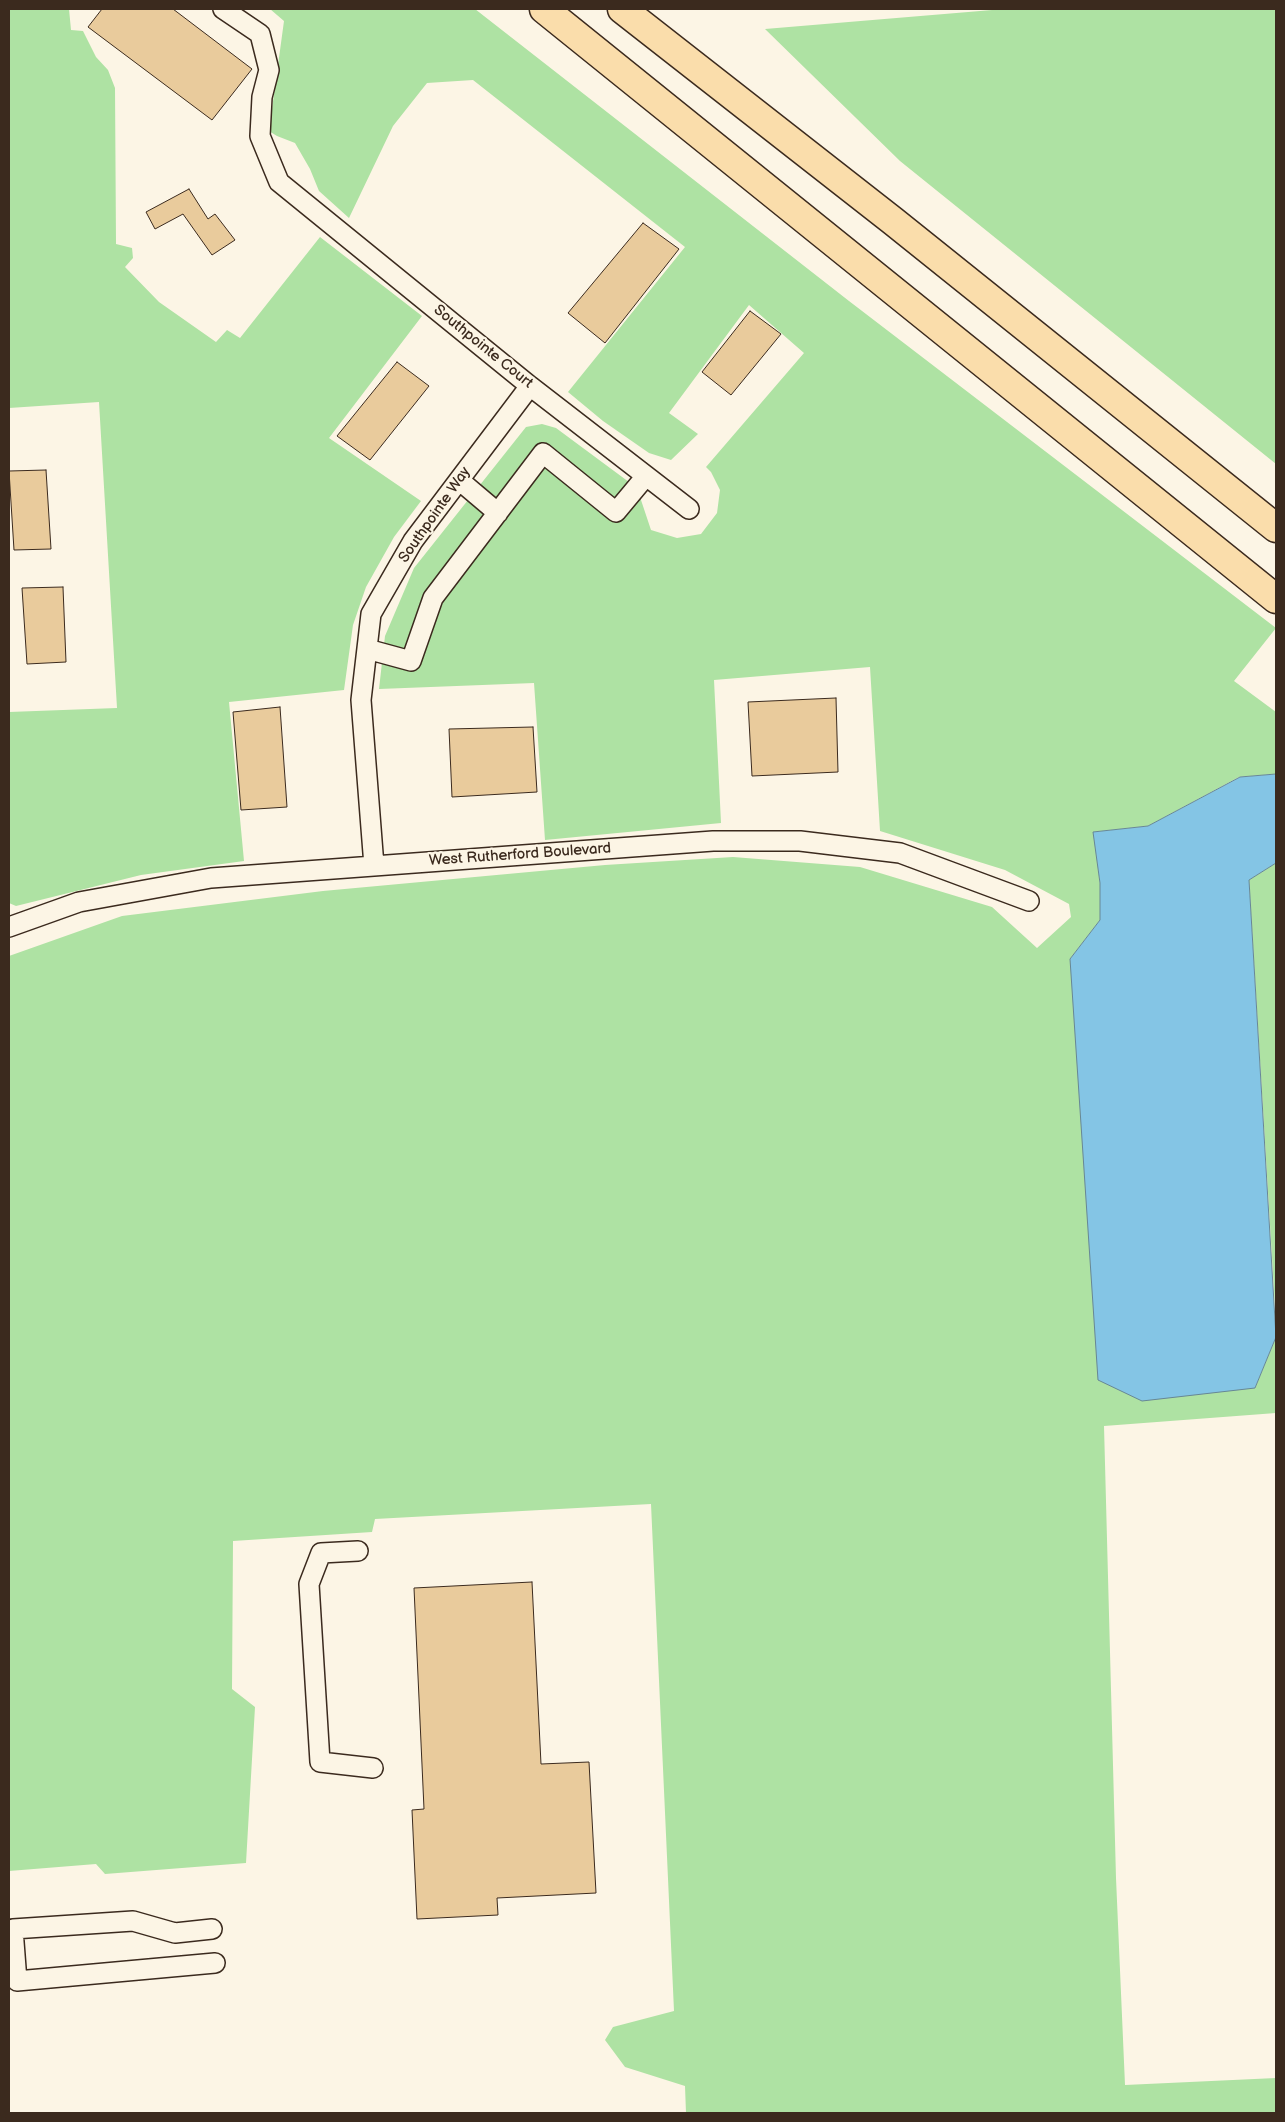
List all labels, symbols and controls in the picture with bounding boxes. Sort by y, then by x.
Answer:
street label: Southpointe Court [430,301,536,393]
street label: Southpointe Way [395,464,475,566]
street label: West Rutherford Boulevard [428,840,612,870]

